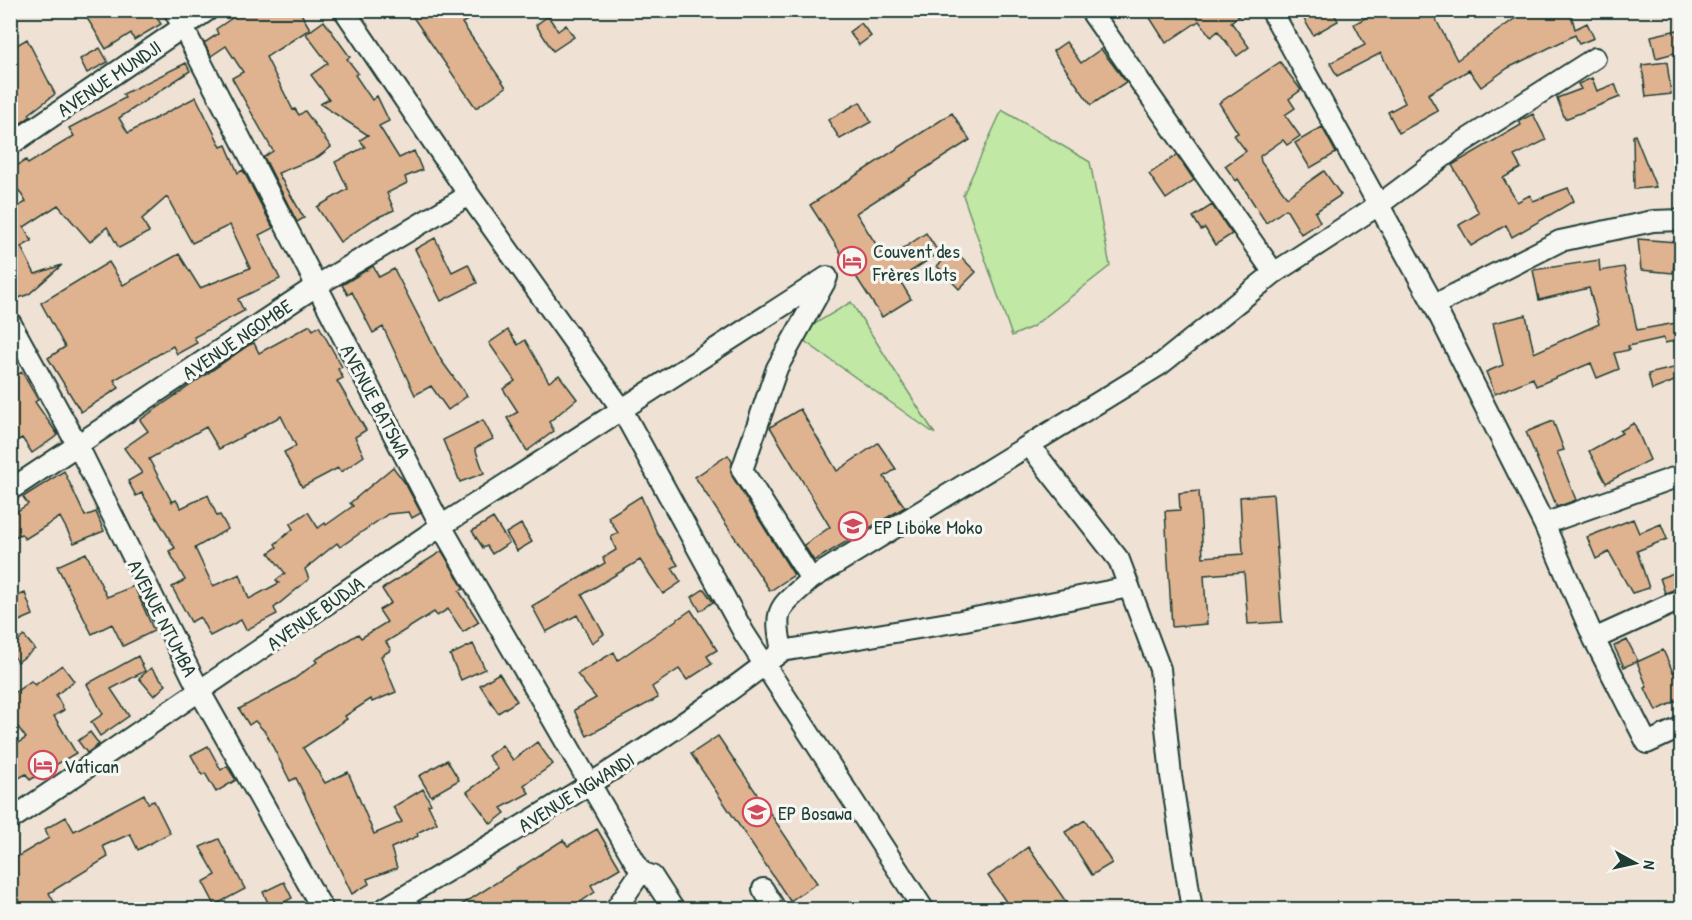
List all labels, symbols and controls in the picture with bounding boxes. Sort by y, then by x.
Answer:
street label: AVENUE MUNDJI [52,33,166,123]
place label: Couvent des Frères Ilots [872,237,960,287]
hotel icon: Couvent des Frères Ilots [836,245,868,277]
street label: AVENUE NGOMBE [177,292,297,386]
street label: AVENUE BATSWA [335,339,417,463]
school or university icon: EP Liboke Moko [837,510,869,542]
place label: EP Liboke Moko [874,513,982,540]
street label: AVENUE NTUMBA [122,555,204,681]
street label: AVENUE BUDJA [261,569,369,656]
street label: AVENUE NGWANDI [513,746,639,838]
hotel icon: Vatican [27,749,59,781]
place label: Vatican [64,752,119,779]
school or university icon: EP Bosawa [741,796,773,828]
place label: EP Bosawa [778,799,852,826]
north arrow [1605,833,1665,893]
text: N [1638,859,1661,871]

